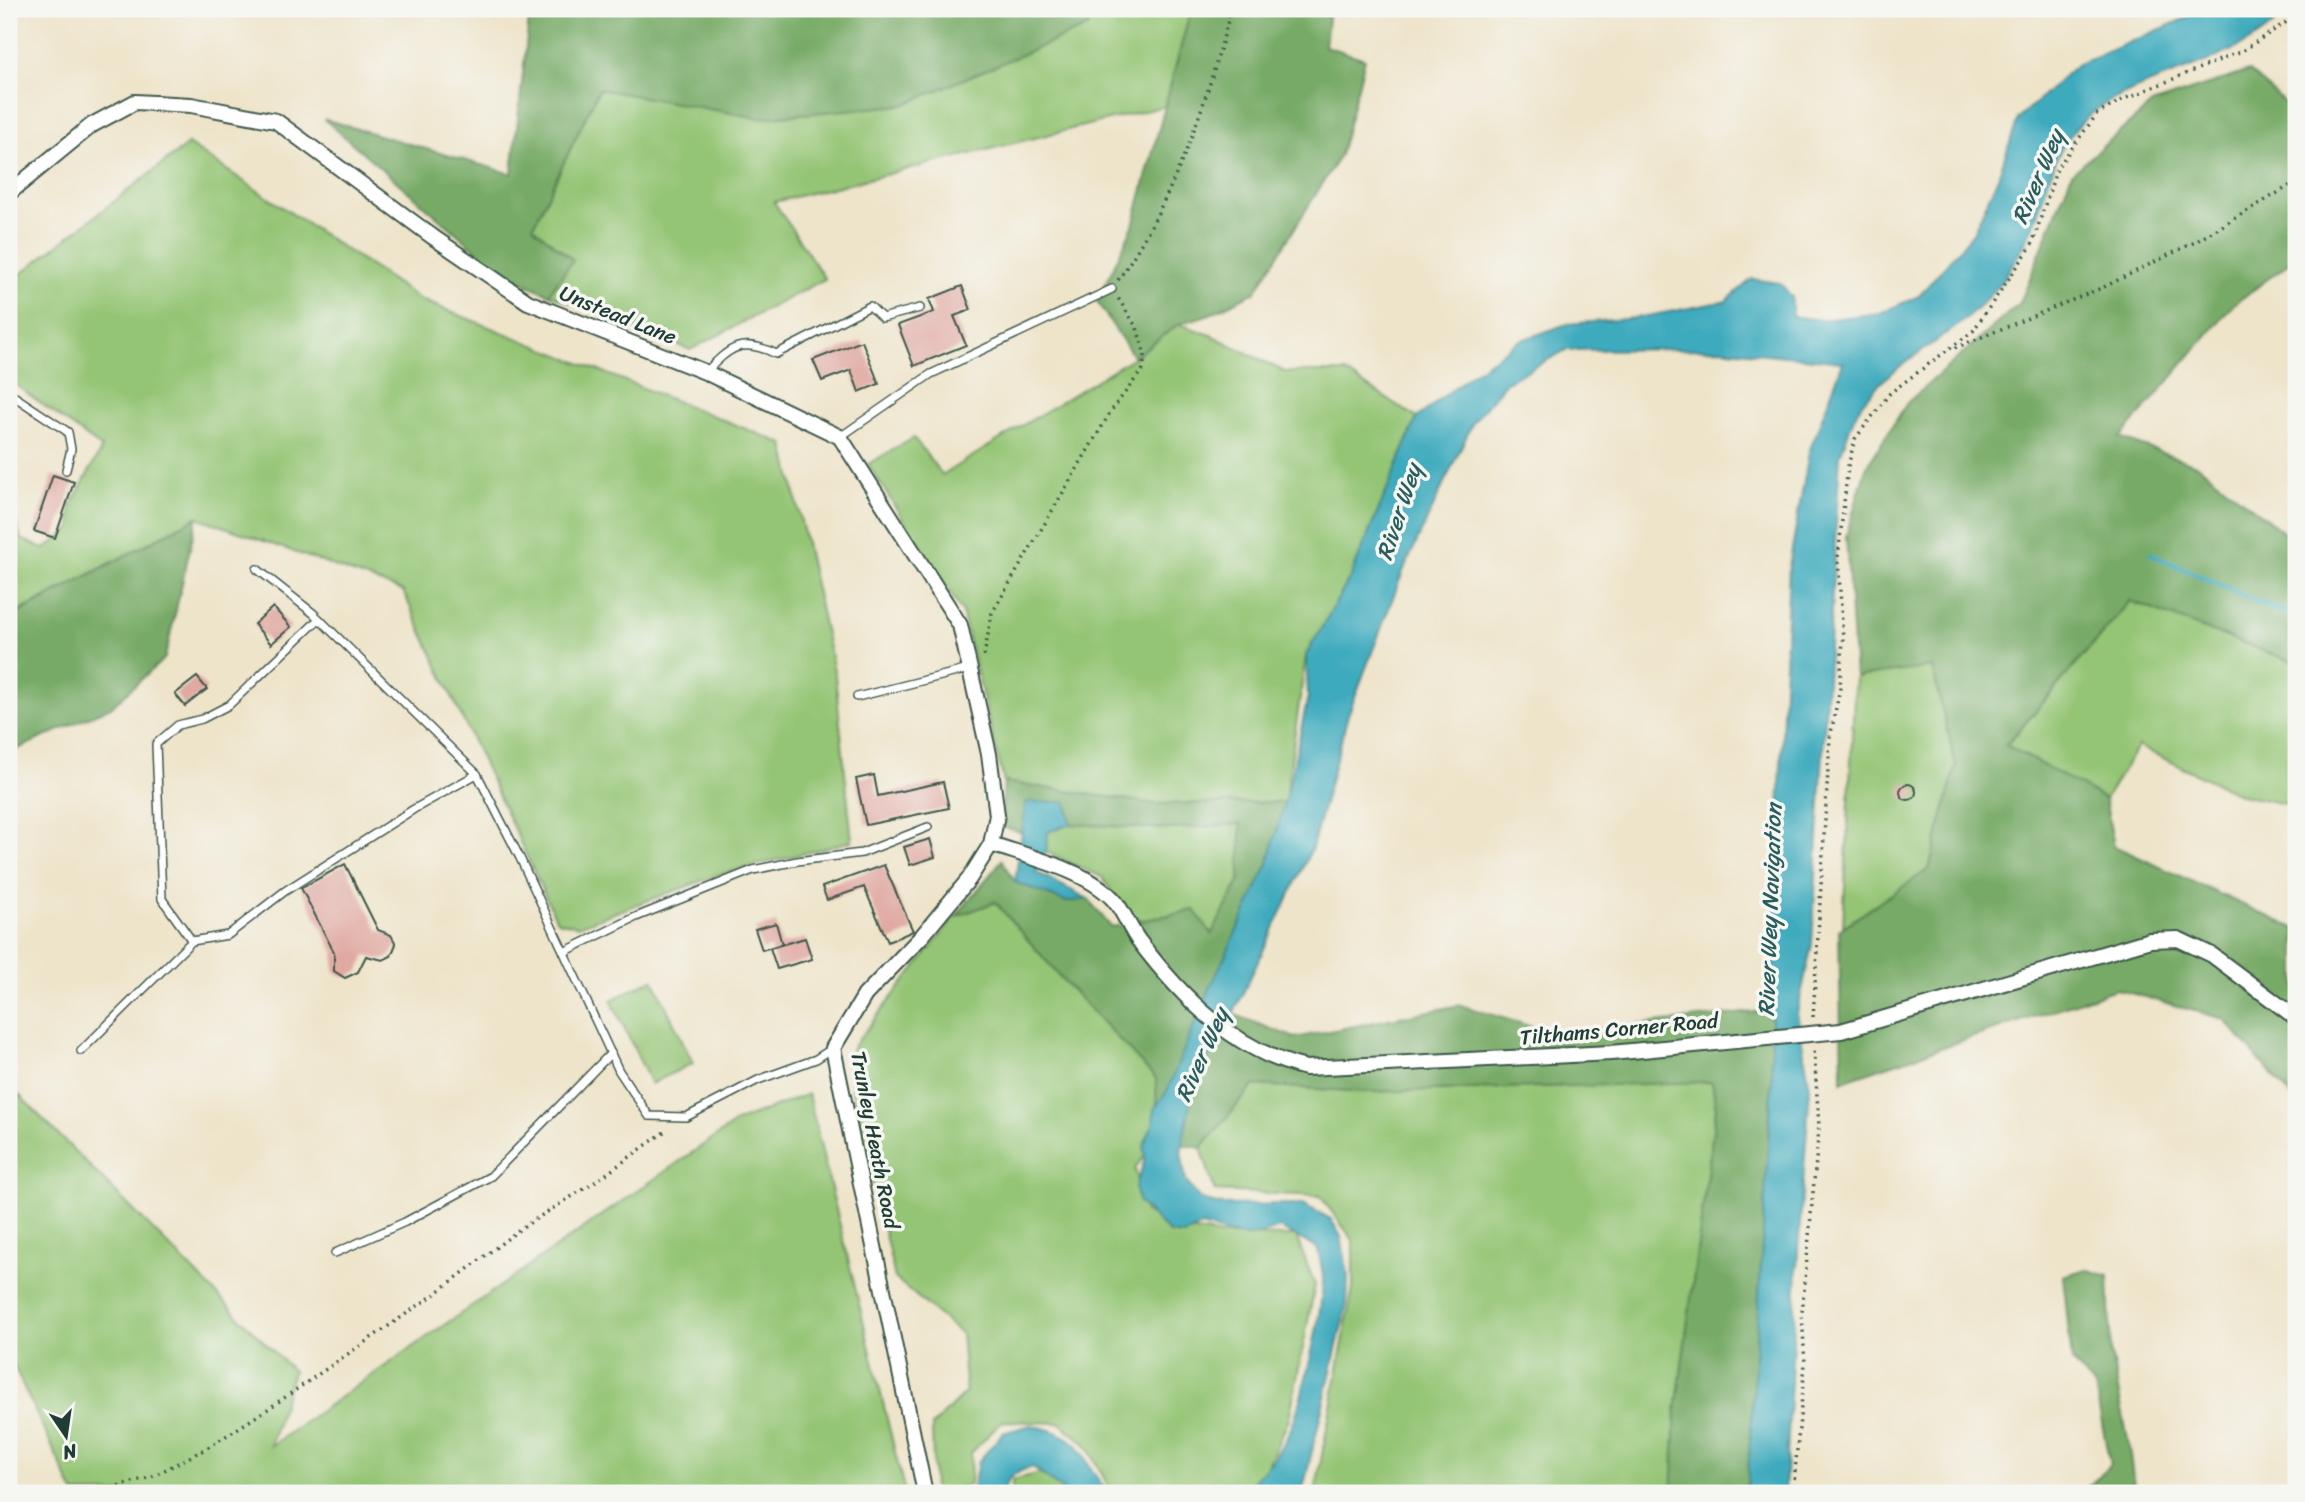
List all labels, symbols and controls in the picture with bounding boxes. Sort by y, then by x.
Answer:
water label: River Wey [2000,120,2077,231]
street label: Unstead Lane [554,274,683,356]
water label: River Wey [1364,455,1435,565]
water label: River Wey Navigation [1746,800,1794,1017]
water label: River Wey [1163,998,1242,1109]
street label: Tilthams Corner Road [1518,1001,1722,1057]
street label: Trunley Heath Road [839,1048,911,1234]
north arrow [32,1400,102,1470]
text: N [59,1434,81,1470]

